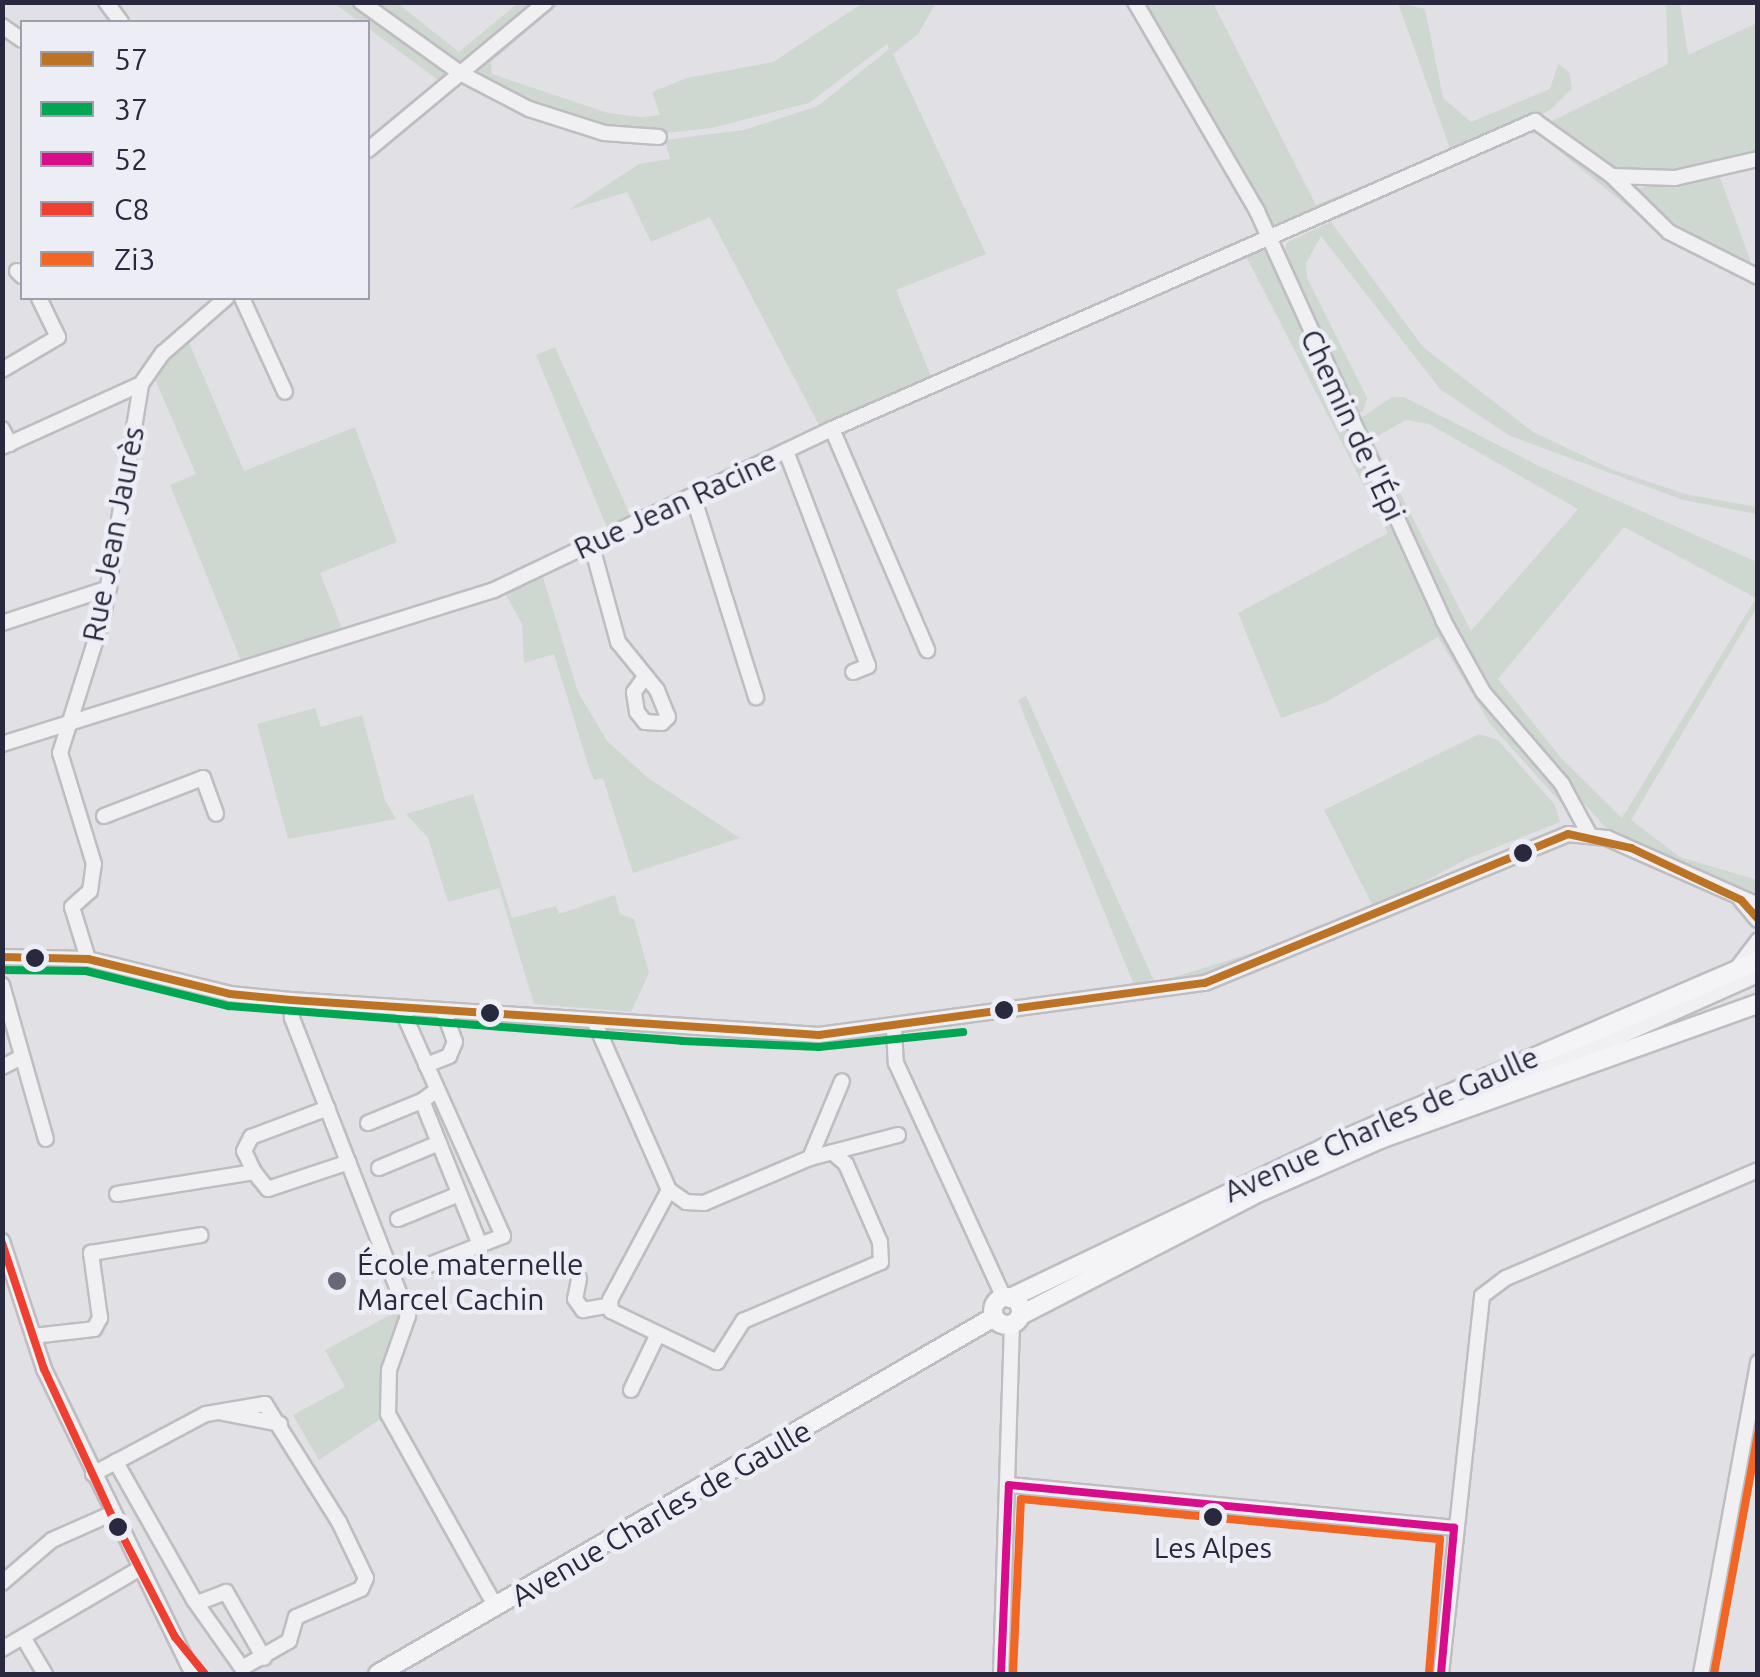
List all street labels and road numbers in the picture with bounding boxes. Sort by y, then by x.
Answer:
street label: Chemin de l'Épi [1293,324,1413,526]
street label: Rue Jean Jaurès [75,423,151,645]
street label: Rue Jean Racine [568,441,782,567]
street label: Avenue Charles de Gaulle [1218,1038,1544,1210]
street label: Avenue Charles de Gaulle [505,1412,817,1614]

